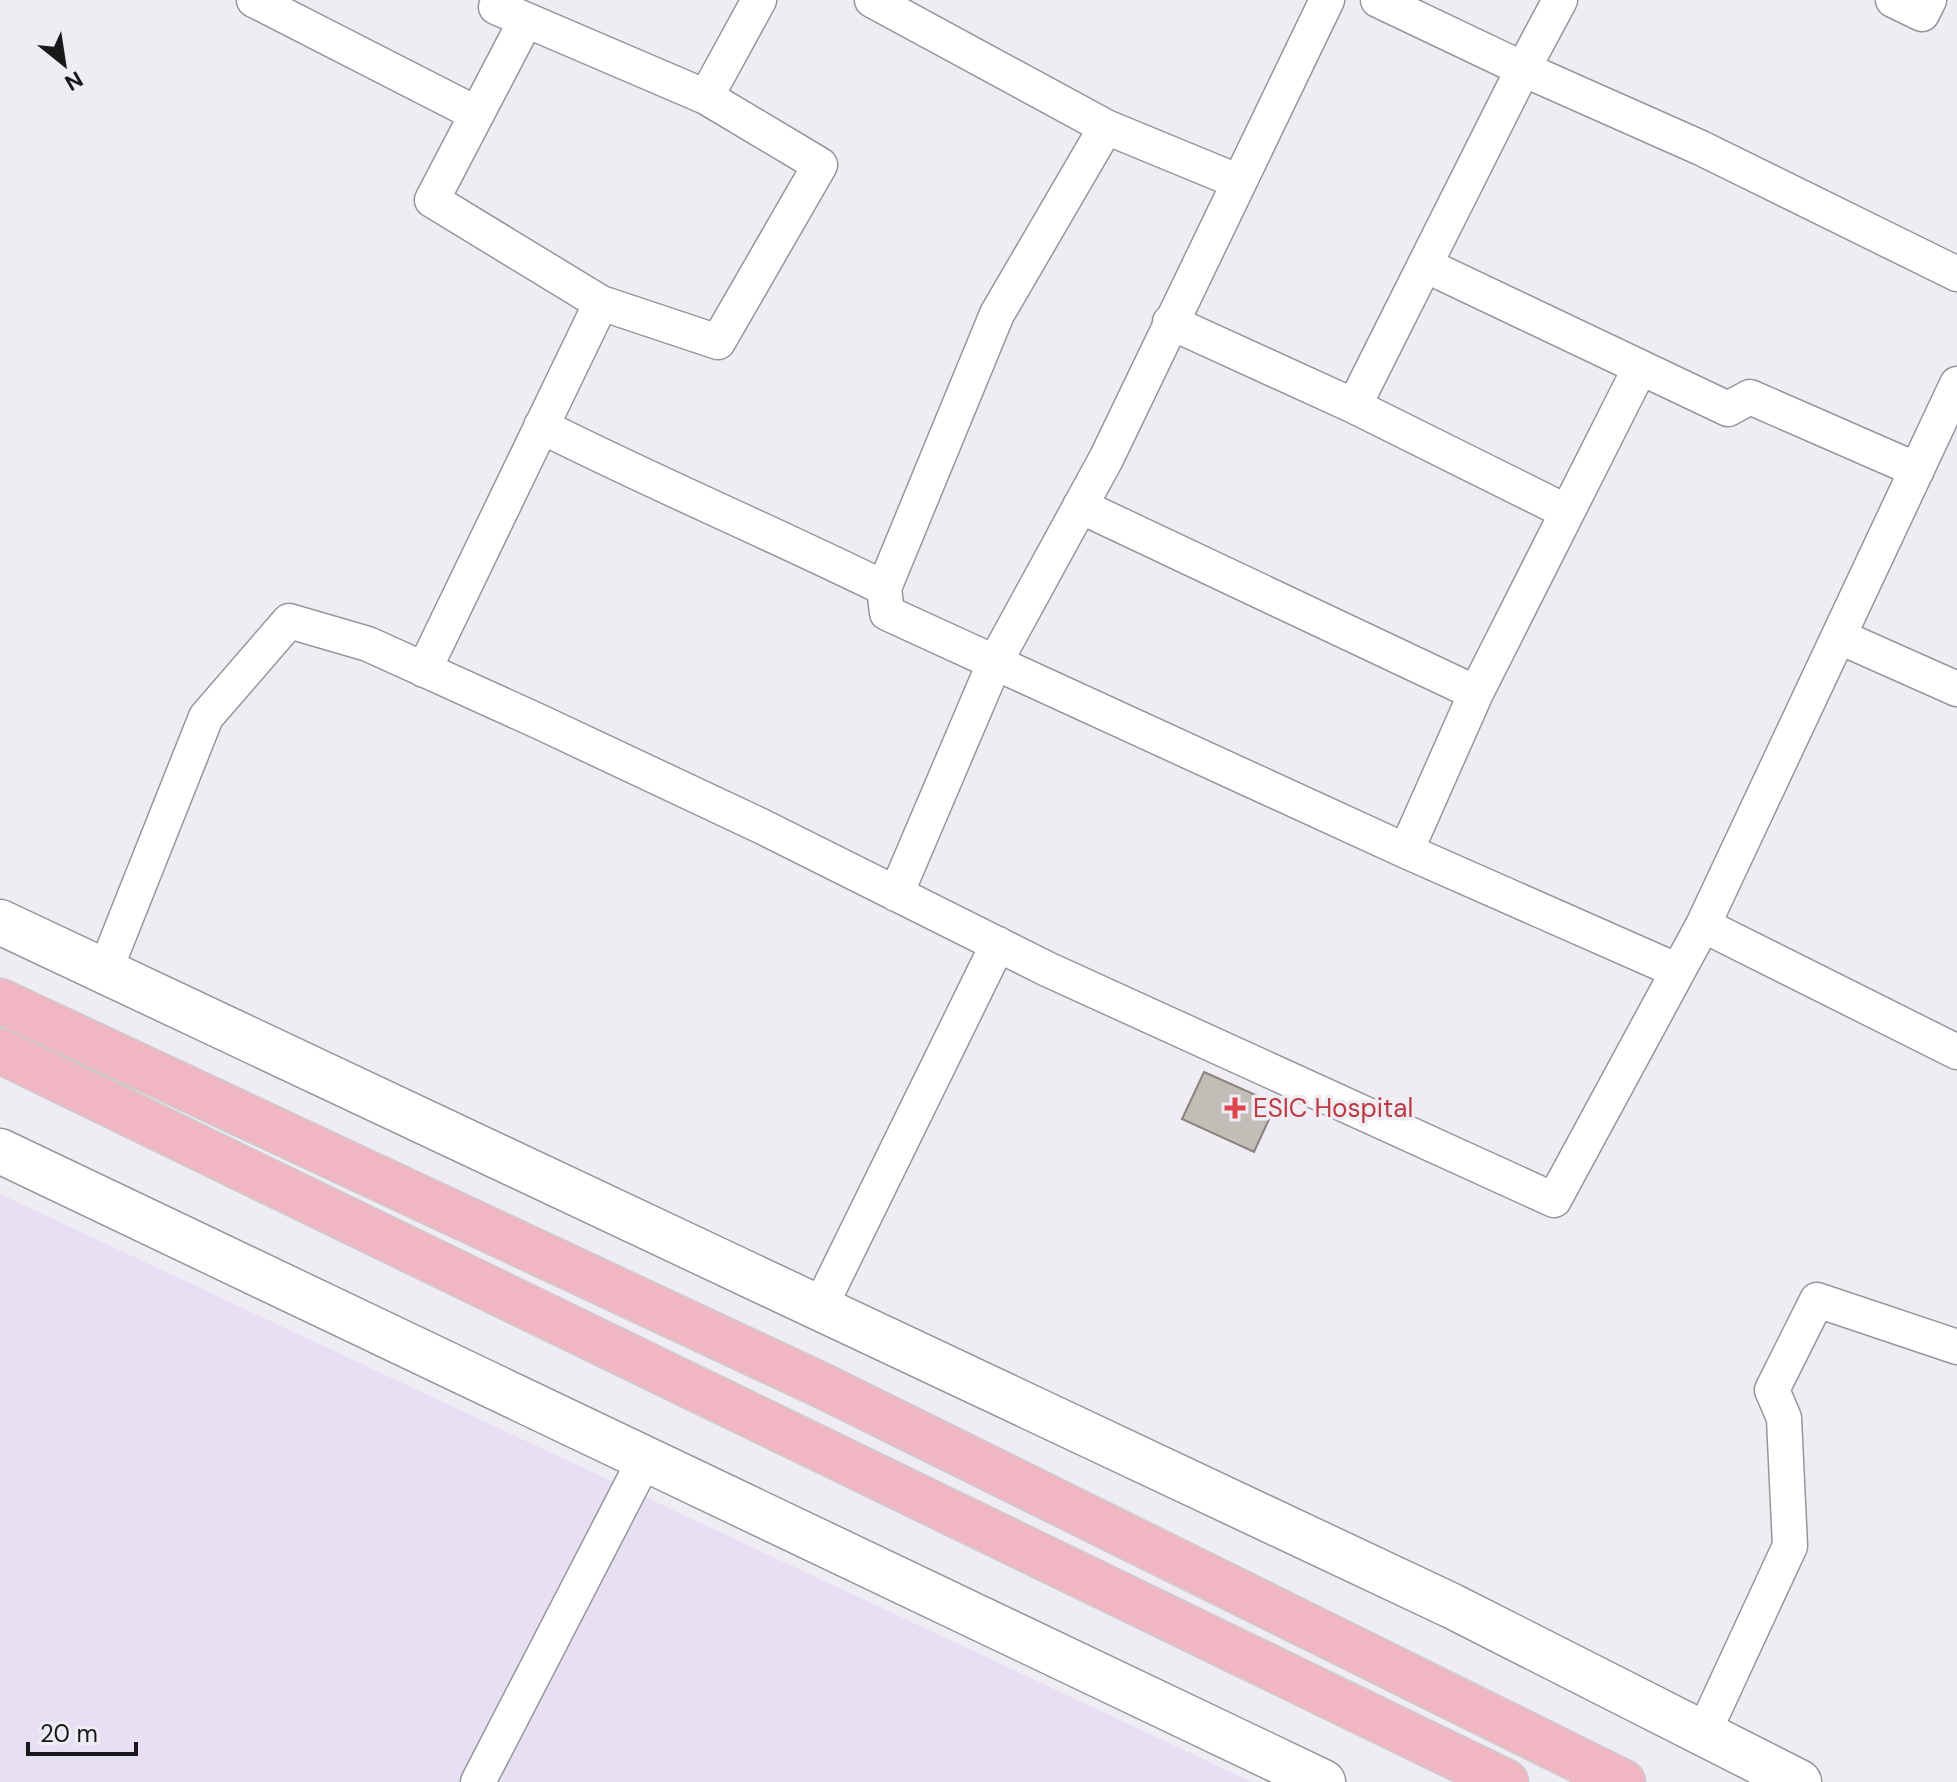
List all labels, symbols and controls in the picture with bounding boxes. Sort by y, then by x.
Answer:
north arrow [24,24,104,104]
text: N [60,64,88,97]
place label: ESIC Hospital [1253,1091,1413,1125]
marker: ESIC Hospital [1224,1097,1246,1119]
scale bar [28,1706,136,1756]
text: 20 m [40,1718,98,1749]

